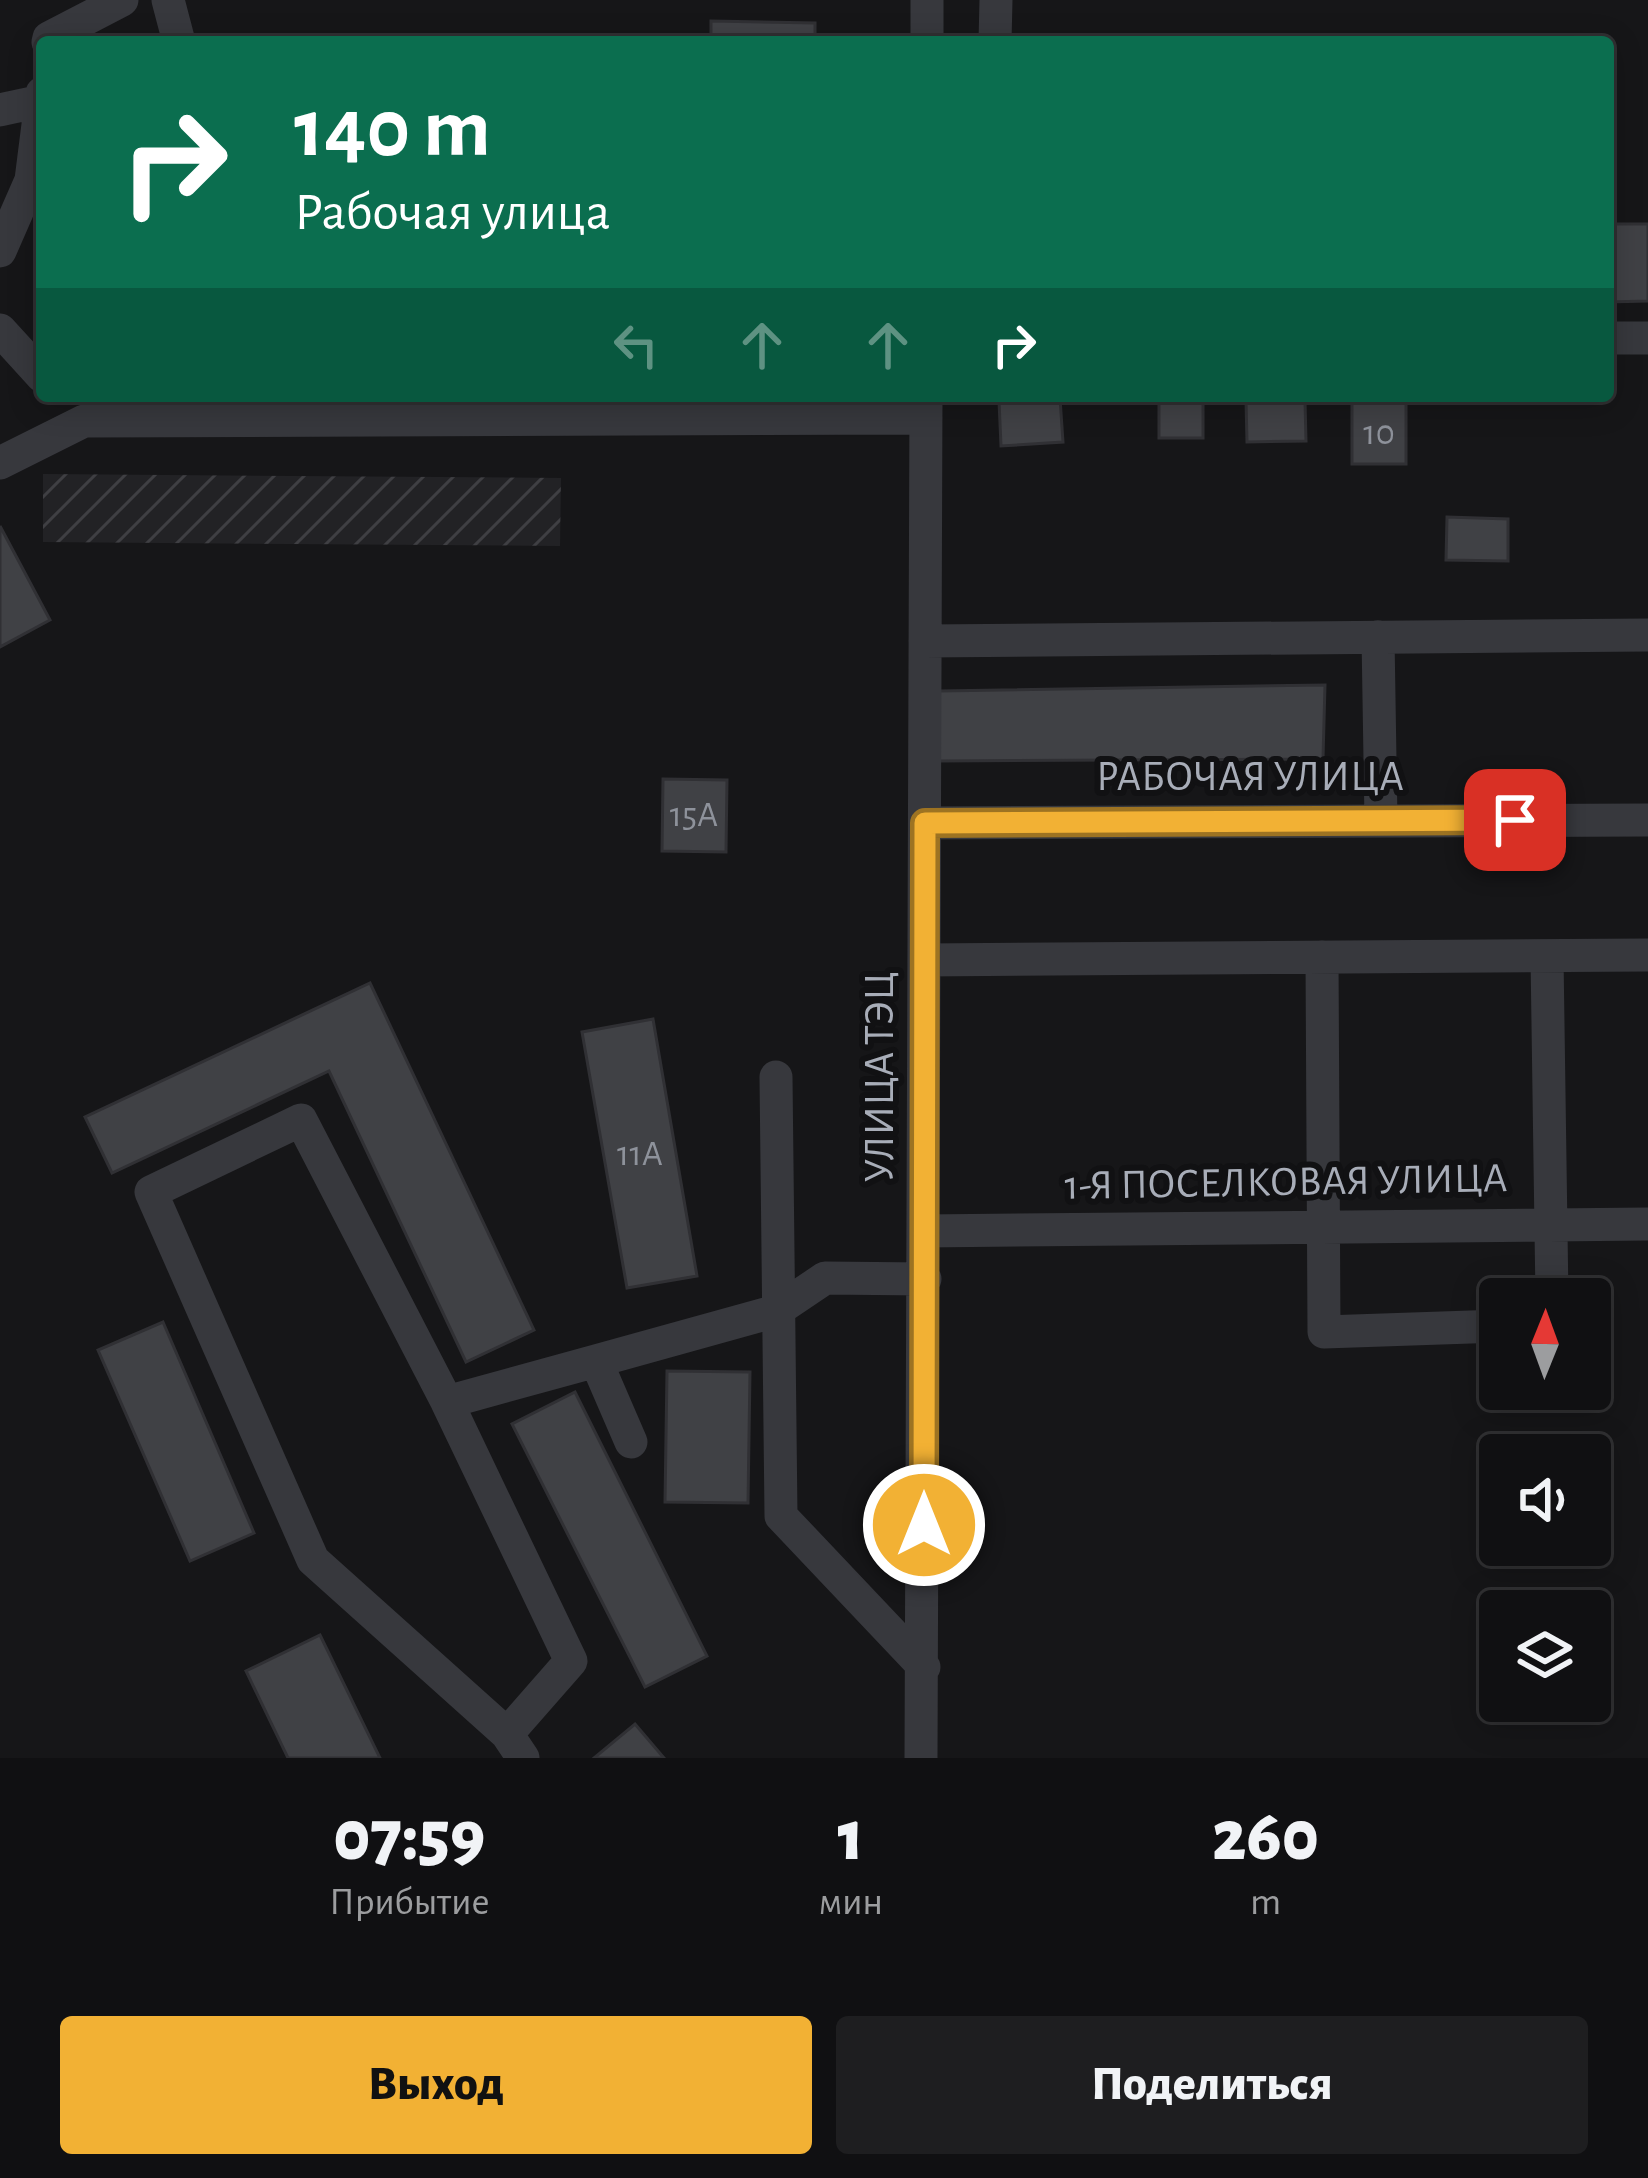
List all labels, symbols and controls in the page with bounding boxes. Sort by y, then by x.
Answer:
icon: right [96,84,252,240]
text: 140 m [294,88,491,172]
text: Рабочая улица [294,186,610,240]
icon: left [603,312,669,378]
icon: ahead [729,312,795,378]
icon: ahead [855,312,921,378]
icon: right [981,312,1047,378]
house number: 10 [1363,415,1395,451]
street label: РАБОЧАЯ УЛИЦА [1096,756,1404,798]
pin [1464,769,1566,871]
icon: arrive [1482,787,1548,853]
house number: 15А [670,797,718,833]
street label: УЛИЦА ТЭЦ [859,971,901,1183]
house number: 11А [617,1136,663,1172]
street label: 1-Я ПОСЕЛКОВАЯ УЛИЦА [1064,1157,1508,1207]
north arrow [1479,1278,1611,1410]
map controls [1479,1278,1611,1722]
button: sound [1479,1434,1611,1566]
position arrow [861,1462,987,1588]
button: layers [1479,1590,1611,1722]
text: 07:59 [333,1801,485,1873]
text: 1 [838,1801,864,1873]
text: 260 [1212,1801,1319,1873]
text: Прибытие [329,1883,490,1922]
text: мин [818,1883,883,1922]
text: m [1250,1883,1281,1922]
button: Выход [60,2016,812,2154]
button: Поделиться [836,2016,1588,2154]

